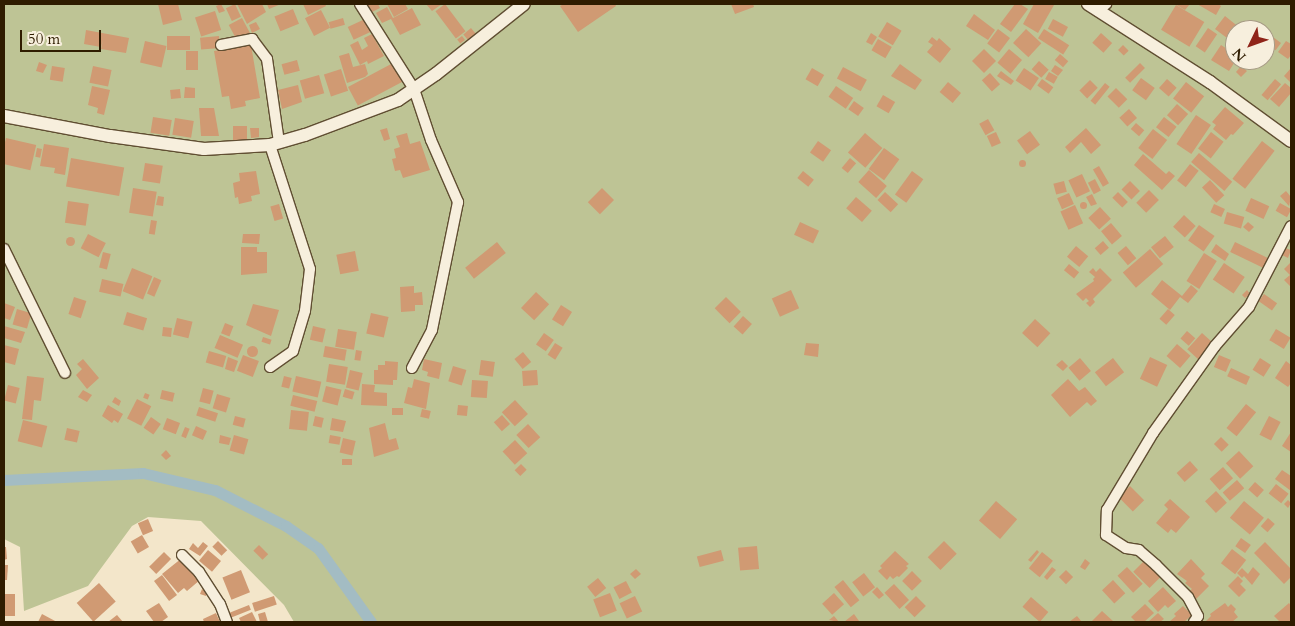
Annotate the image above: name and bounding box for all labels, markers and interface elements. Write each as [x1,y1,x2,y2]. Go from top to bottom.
scale bar [22,20,104,52]
north arrow [1225,20,1275,70]
text: 50 m [28,29,60,49]
text: N [1228,44,1250,66]

